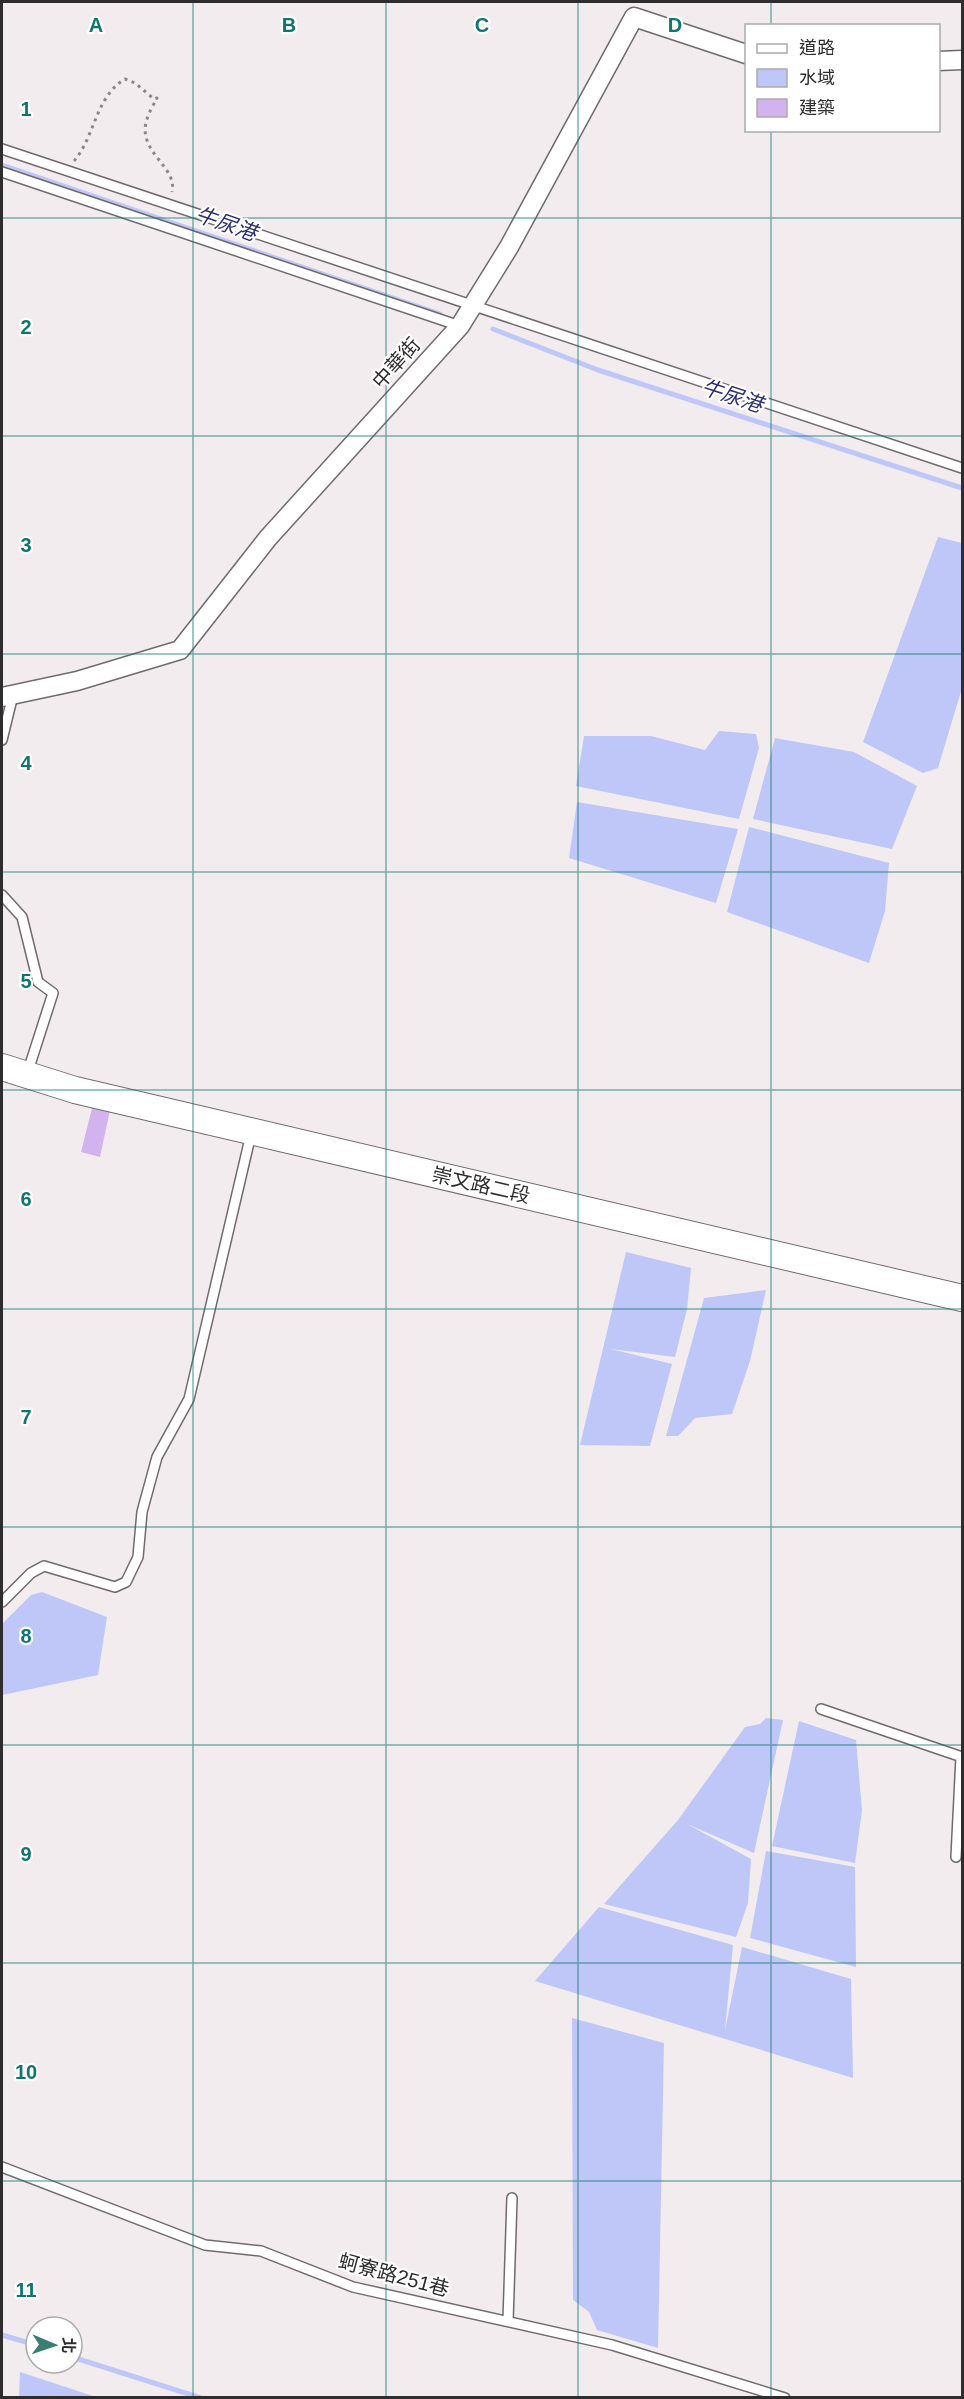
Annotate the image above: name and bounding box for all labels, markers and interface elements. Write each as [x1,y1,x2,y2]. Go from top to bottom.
text: A [89,14,103,36]
text: B [282,14,296,36]
text: C [475,14,489,36]
text: D [668,14,682,36]
legend [745,24,940,132]
text: 道路 [799,38,835,58]
text: 水域 [799,68,835,88]
text: 1 [20,98,32,120]
text: 建築 [799,98,835,118]
water label: 牛尿港 [193,202,263,246]
text: 2 [20,316,32,338]
street label: 中華街 [368,333,424,393]
water label: 牛尿港 [699,375,769,417]
text: 3 [20,534,32,556]
text: 4 [20,752,32,774]
text: 5 [20,970,32,992]
street label: 崇文路二段 [430,1163,532,1207]
text: 6 [20,1188,32,1210]
text: 7 [20,1406,32,1428]
text: 8 [20,1625,32,1647]
text: 9 [20,1843,32,1865]
text: 10 [15,2061,37,2083]
street label: 蚵寮路251巷 [336,2250,452,2300]
text: 11 [15,2279,37,2301]
north arrow [24,2315,84,2375]
text: 北 [60,2337,77,2354]

